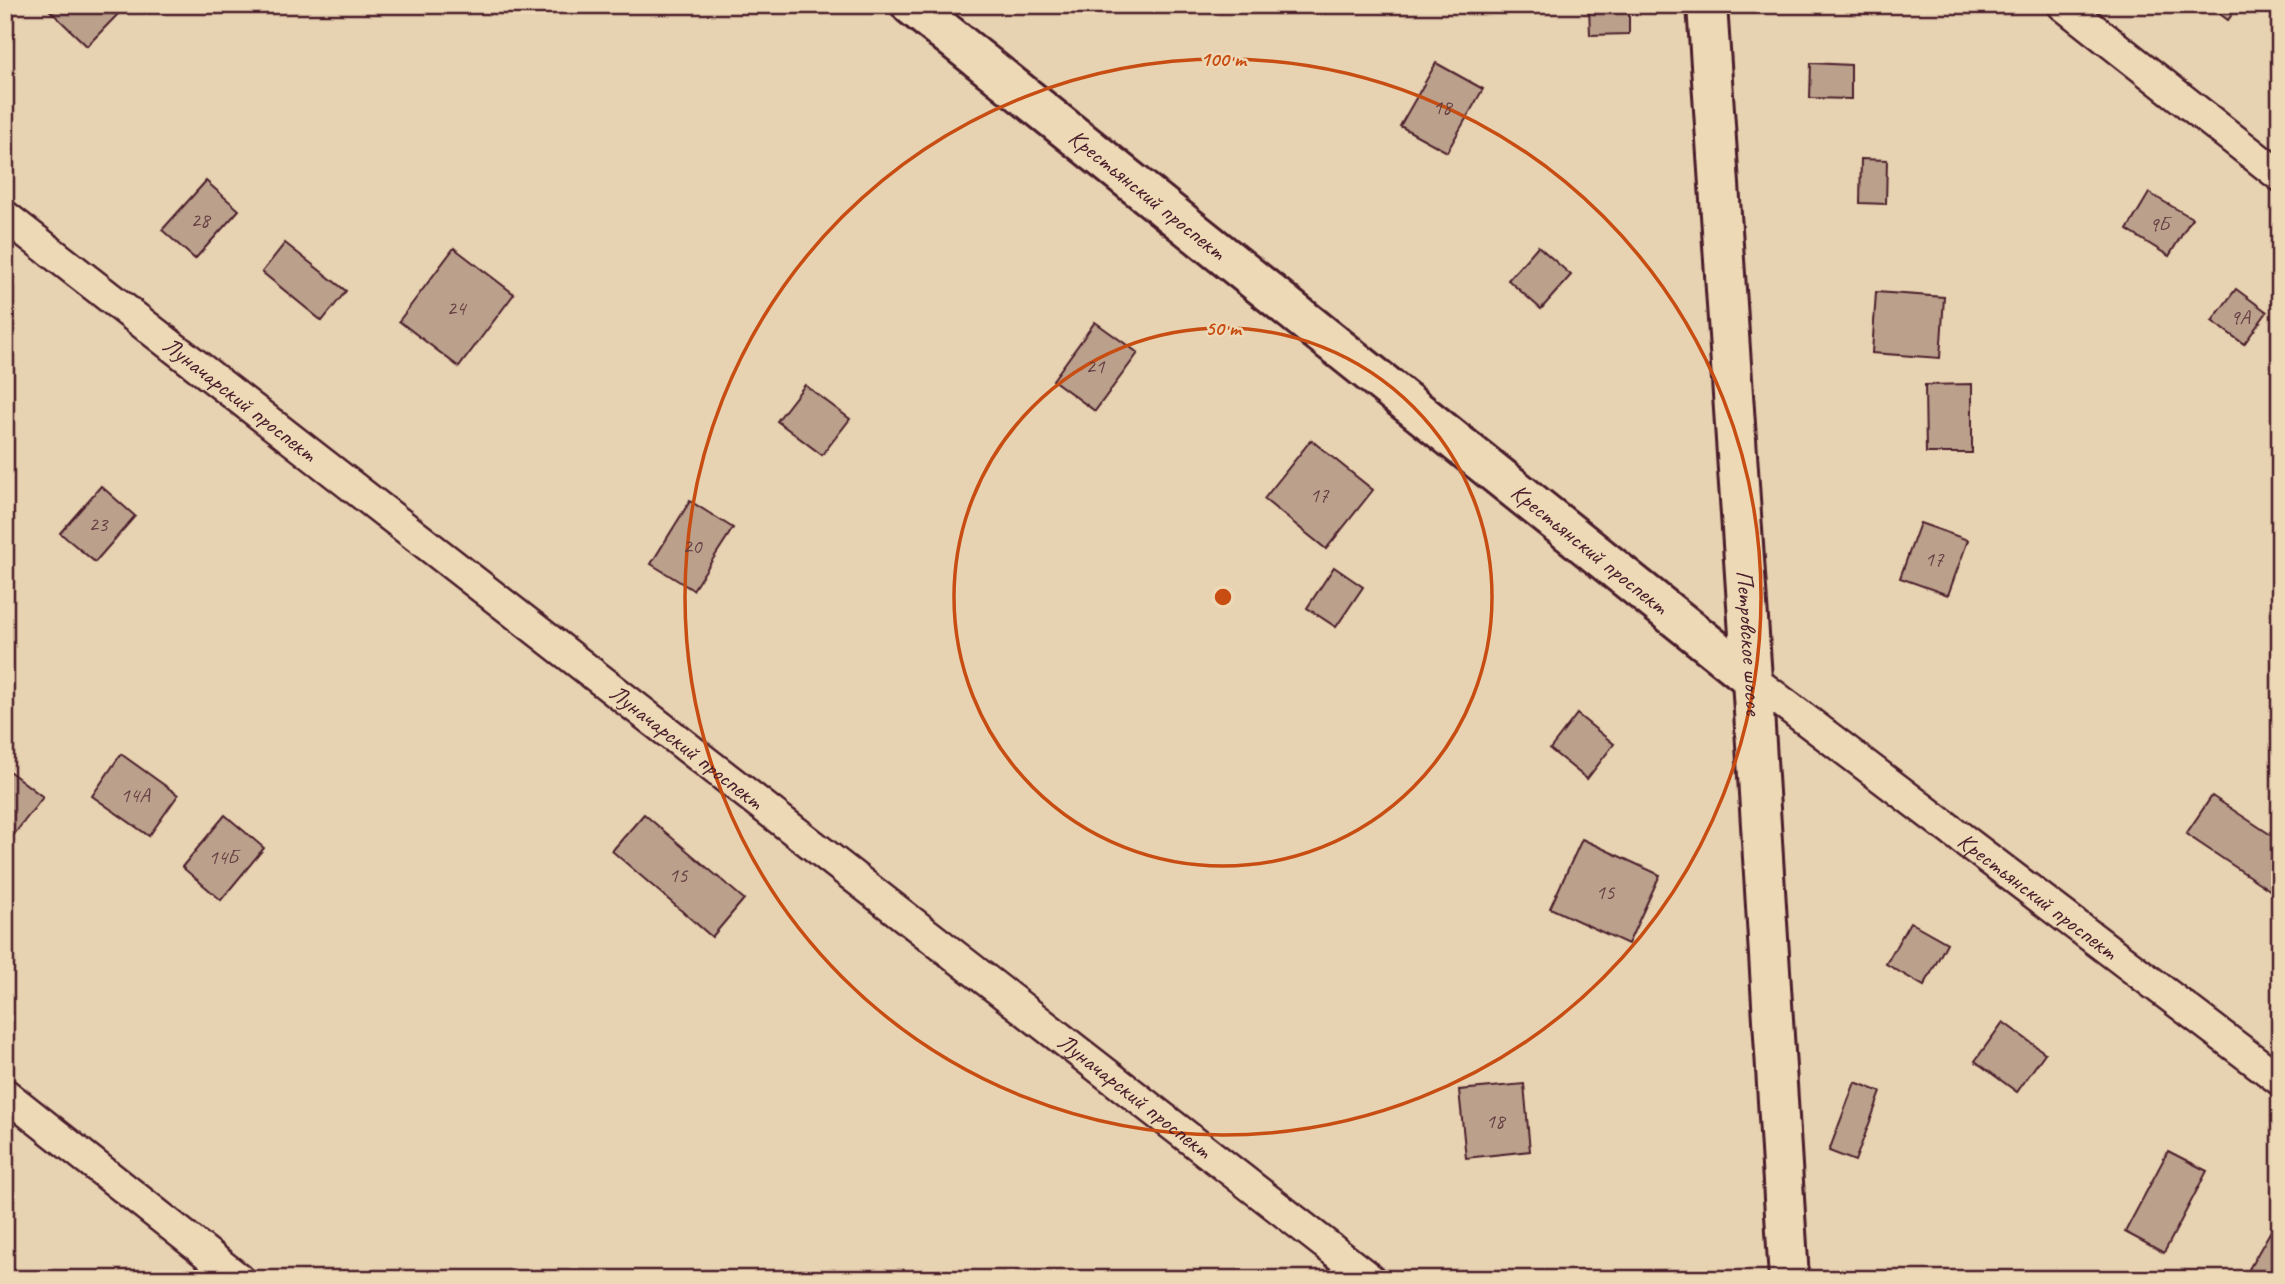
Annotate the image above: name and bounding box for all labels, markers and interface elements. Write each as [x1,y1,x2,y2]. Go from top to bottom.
text: 100 m [1200,46,1248,72]
house number: 18 [1433,94,1454,120]
street label: Крестьянский проспект [1063,122,1233,267]
house number: 28 [191,207,212,233]
house number: 9Б [2149,211,2172,237]
house number: 24 [447,295,468,321]
house number: 9А [2230,304,2251,330]
text: 50 m [1205,315,1243,341]
street label: Луначарский проспект [157,330,324,469]
house number: 21 [1086,353,1106,379]
street label: Крестьянский проспект [1505,477,1675,622]
house number: 17 [1310,482,1330,508]
house number: 23 [89,511,109,537]
house number: 20 [683,533,703,559]
house number: 17 [1925,546,1945,572]
street label: Петровское шоссе [1730,569,1769,718]
centre of rings [1211,585,1235,609]
street label: Луначарский проспект [604,677,770,817]
house number: 14А [120,782,151,808]
street label: Крестьянский проспект [1952,826,2124,967]
house number: 14Б [208,844,241,870]
house number: 15 [669,862,689,888]
house number: 15 [1596,879,1616,905]
street label: Луначарский проспект [1052,1026,1218,1166]
house number: 18 [1486,1108,1507,1134]

